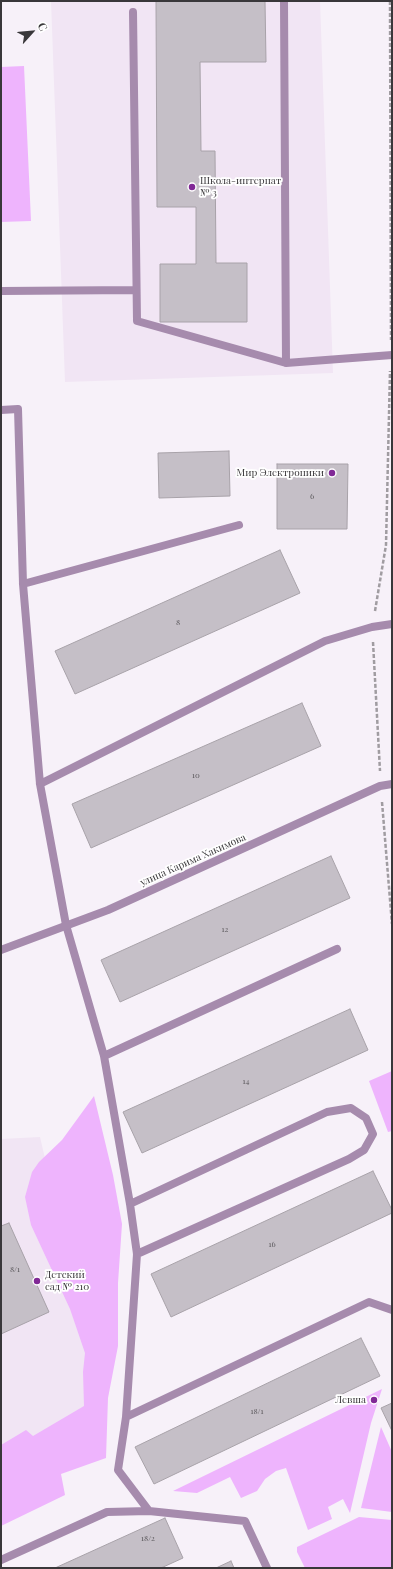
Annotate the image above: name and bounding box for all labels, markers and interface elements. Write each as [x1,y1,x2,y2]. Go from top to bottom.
north arrow [12,12,52,52]
text: С [35,19,52,33]
place label: Школа-интернат № 3 [200,175,281,198]
marker: Школа-интернат № 3 [187,182,197,192]
place label: Мир Электроники [237,467,324,479]
marker: Мир Электроники [327,468,337,478]
house number: 6 [310,491,314,501]
house number: 8 [176,617,180,627]
house number: 10 [192,770,200,780]
street label: улица Карима Хакимова [138,831,248,889]
house number: 12 [222,924,228,934]
house number: 14 [243,1076,249,1086]
house number: 16 [268,1239,276,1249]
house number: 8/1 [10,1264,20,1274]
place label: Детский сад № 210 [45,1269,89,1292]
marker: Детский сад № 210 [32,1276,42,1286]
place label: Левша [335,1394,366,1406]
marker: Левша [369,1395,379,1405]
house number: 18/1 [250,1406,264,1416]
house number: 18/2 [141,1533,155,1543]

